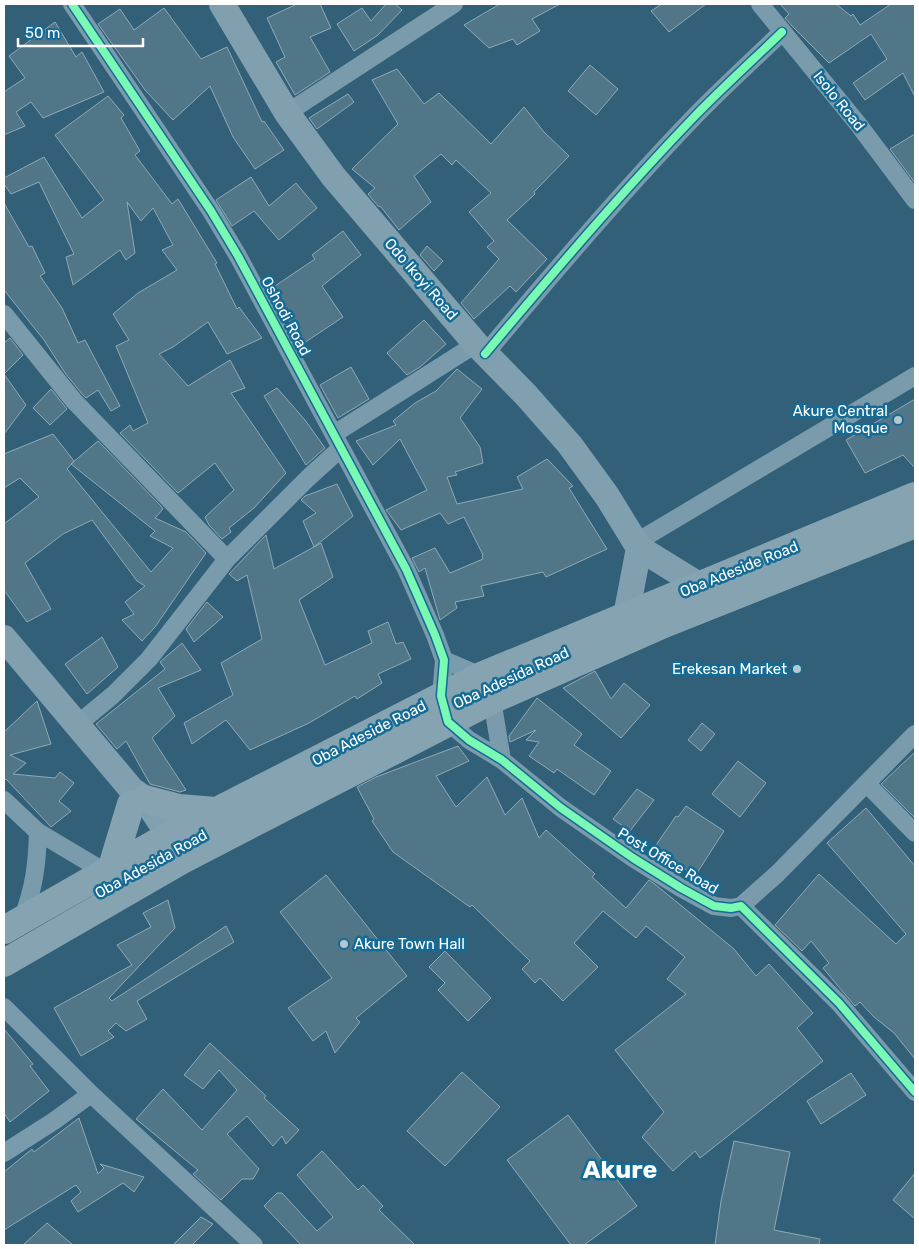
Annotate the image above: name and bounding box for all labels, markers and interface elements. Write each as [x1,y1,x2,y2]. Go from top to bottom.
scale bar [18,15,142,47]
text: 50 m [25,24,60,42]
street label: Isolo Road [809,67,869,135]
street label: Odo Ikoyi Road [381,234,461,324]
street label: Oshodi Road [258,273,314,359]
place label: Akure Central Mosque [793,402,888,437]
marker: Akure Central Mosque [892,414,904,426]
street label: Oba Adeside Road [677,537,801,601]
street label: Oba Adesida Road [450,643,572,713]
place label: Erekesan Market [672,660,787,678]
marker: Erekesan Market [791,663,803,675]
street label: Oba Adeside Road [309,696,429,770]
street label: Post Office Road [614,824,722,898]
street label: Oba Adesida Road [92,826,210,902]
place label: Akure Town Hall [354,935,465,953]
marker: Akure Town Hall [338,938,350,950]
district label: Akure [583,1155,657,1184]

